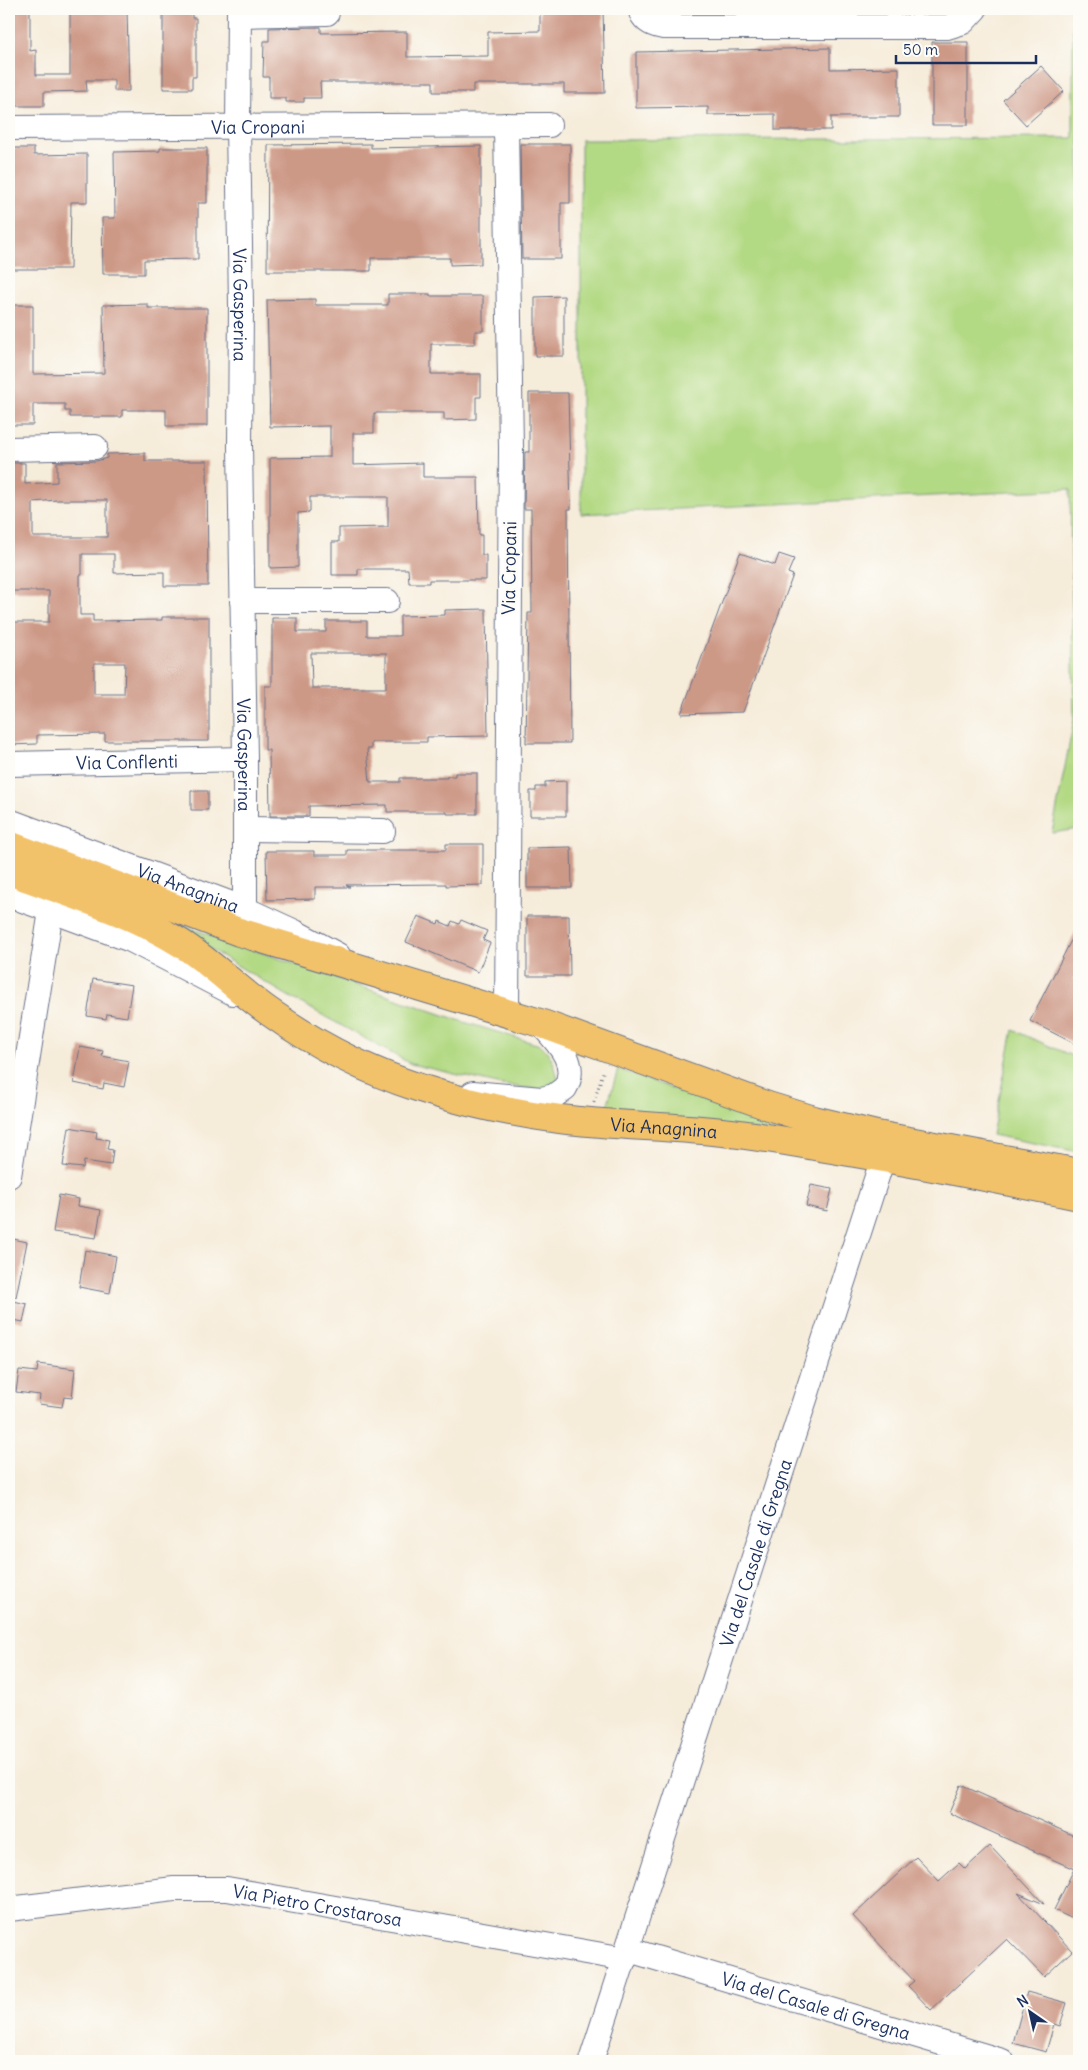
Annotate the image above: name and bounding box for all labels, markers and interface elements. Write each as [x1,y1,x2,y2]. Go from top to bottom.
scale bar [896,32,1036,64]
text: 50 m [903,40,938,59]
street label: Via Cropani [211,115,305,138]
street label: Via Gasperina [229,248,253,362]
street label: Via Cropani [497,521,521,615]
street label: Via Gasperina [233,698,257,812]
street label: Via Conflenti [76,749,178,774]
street label: Via Anagnina [134,858,242,917]
street label: Via Anagnina [609,1112,718,1143]
street label: Via del Casale di Gregna [714,1456,796,1650]
street label: Via Pietro Crostarosa [231,1879,404,1931]
street label: Via del Casale di Gregna [719,1967,913,2045]
north arrow [1006,1988,1056,2038]
text: N [1014,1991,1032,2011]

